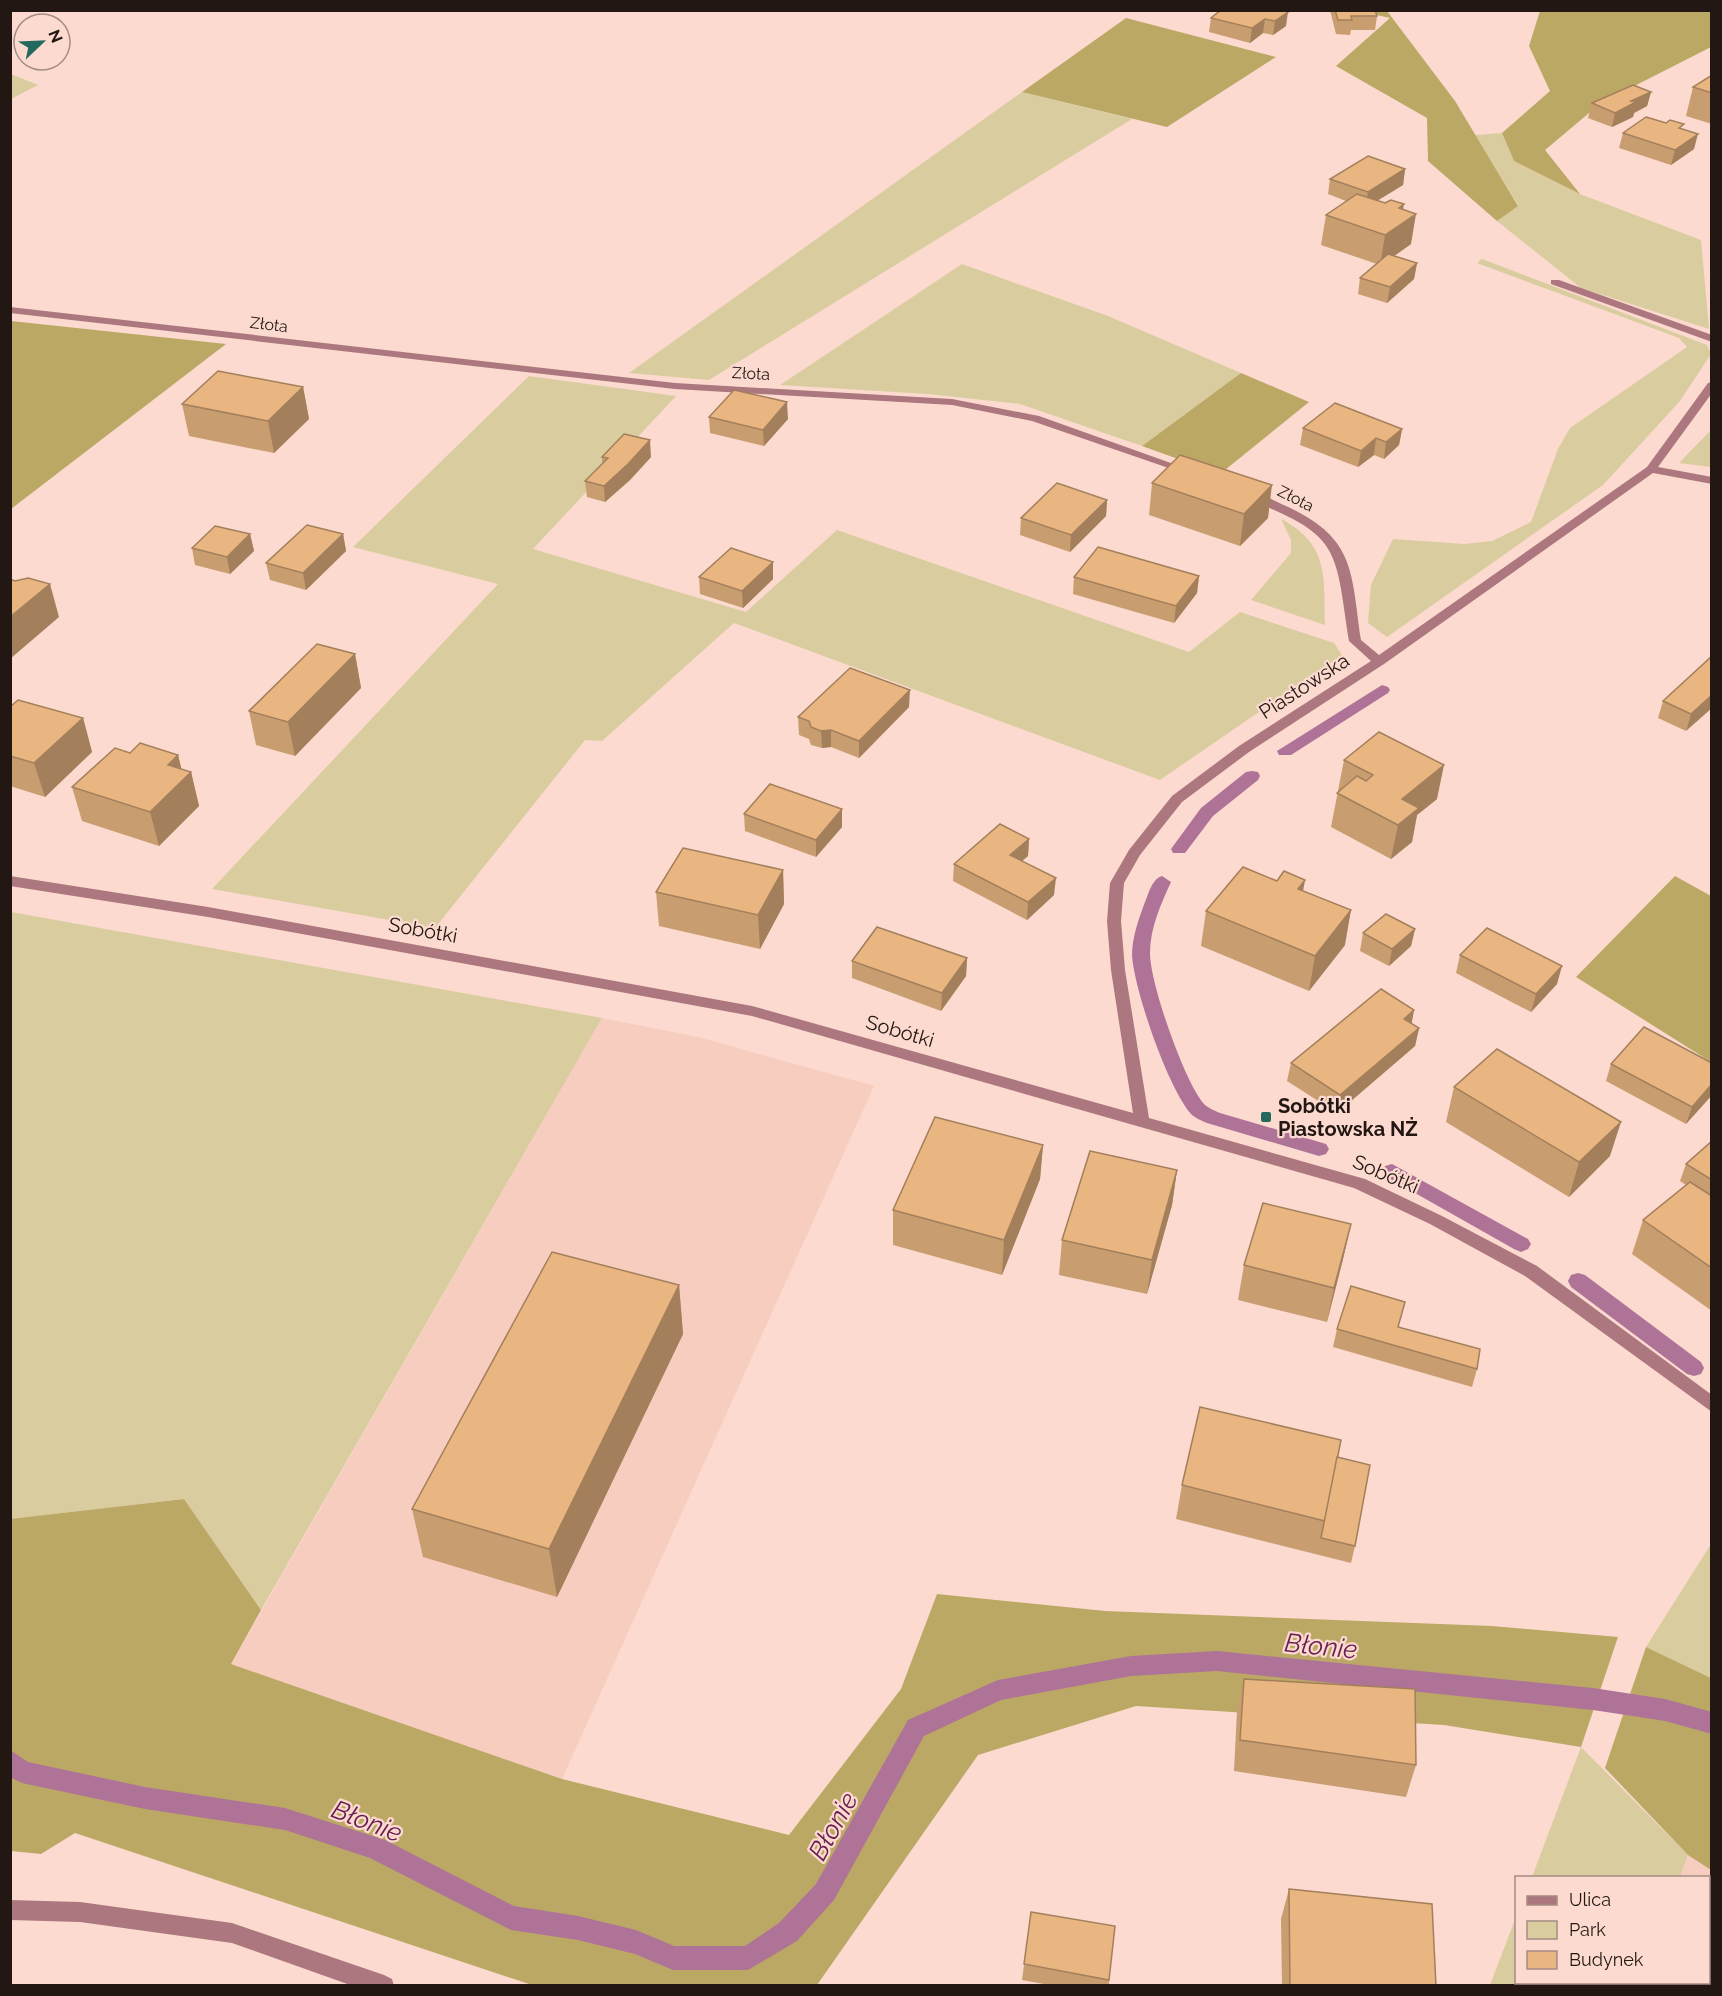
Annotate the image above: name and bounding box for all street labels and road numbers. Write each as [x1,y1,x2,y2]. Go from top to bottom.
street label: Złota [249,313,289,336]
street label: Złota [731,363,771,384]
street label: Złota [1274,481,1317,516]
street label: Piastowska [1254,648,1354,724]
street label: Sobótki [387,912,459,948]
street label: Sobótki [863,1010,937,1052]
street label: Sobótki [1349,1149,1423,1199]

